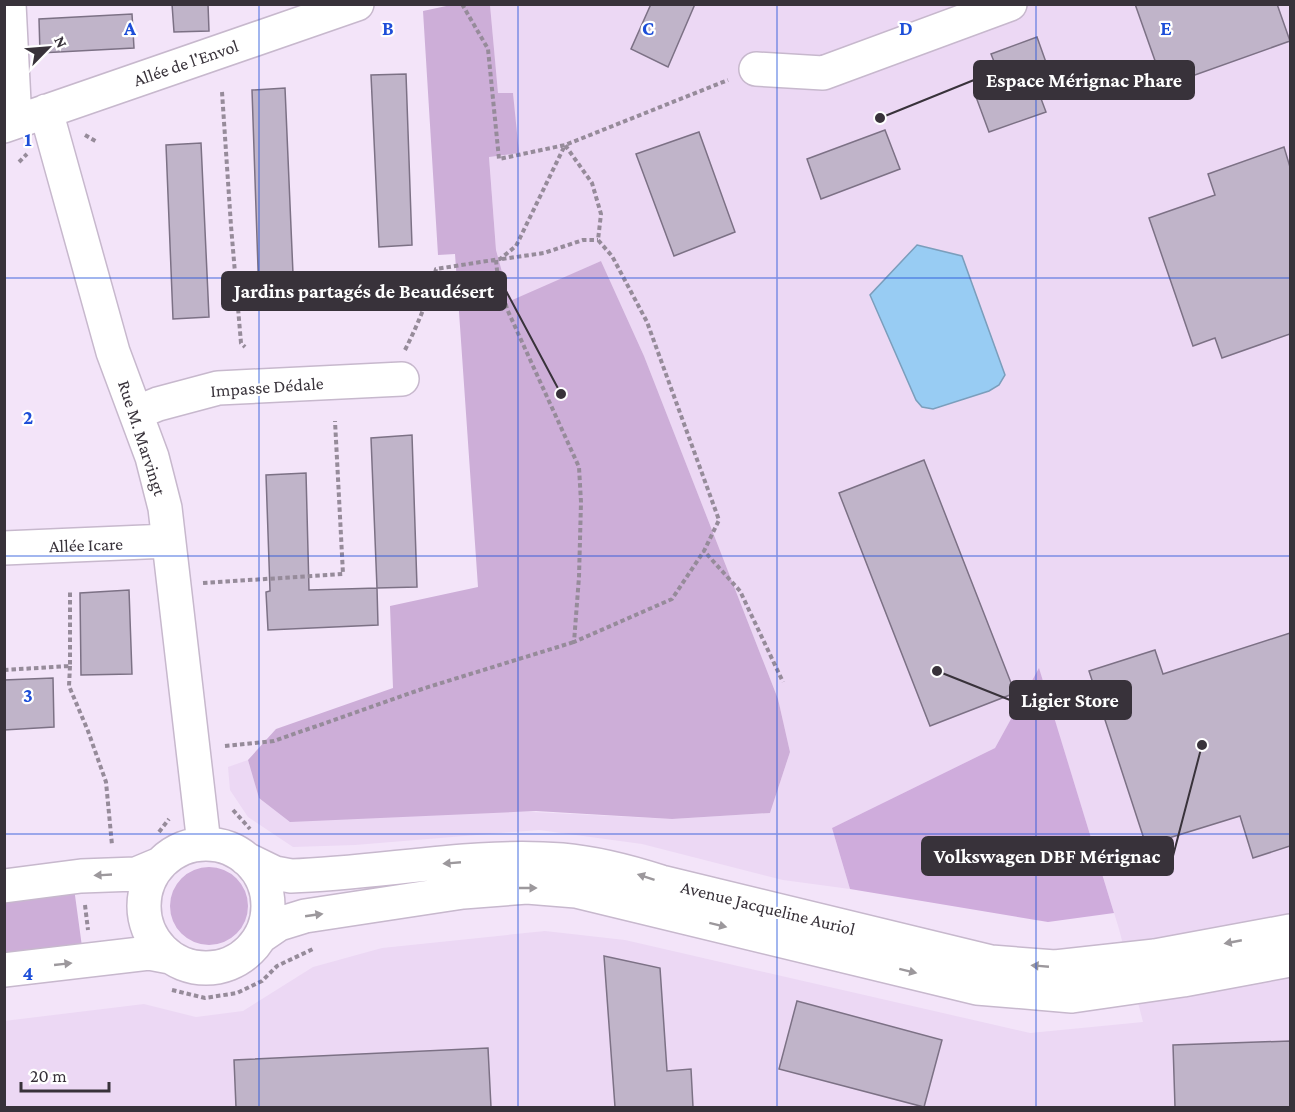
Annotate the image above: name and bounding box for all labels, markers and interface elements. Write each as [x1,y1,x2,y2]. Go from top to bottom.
text: A [123,17,137,39]
text: B [382,17,394,39]
text: C [642,17,654,39]
text: D [899,17,913,39]
text: E [1160,17,1172,39]
north arrow [18,18,78,78]
text: N [51,33,71,50]
street label: Allée de l'Envol [131,36,241,90]
callout: Espace Mérignac Phare [974,61,1194,99]
text: Espace Mérignac Phare [986,69,1182,91]
text: 1 [24,128,32,150]
callout: Jardins partagés de Beaudésert [222,272,506,310]
text: Jardins partagés de Beaudésert [232,280,495,302]
street label: Impasse Dédale [210,373,324,401]
street label: Rue M. Marvingt [114,378,170,499]
text: 2 [23,406,33,428]
street label: Allée Icare [49,534,123,556]
callout: Ligier Store [1010,681,1131,719]
text: 3 [23,684,33,706]
text: Ligier Store [1021,689,1119,711]
callout: Volkswagen DBF Mérignac [922,837,1173,875]
text: Volkswagen DBF Mérignac [933,845,1160,867]
one-way arrow [443,858,462,868]
one-way arrow [94,871,113,880]
one-way arrow [637,872,655,881]
street label: Avenue Jacqueline Auriol [679,877,857,939]
one-way arrow [518,883,537,892]
one-way arrow [304,910,323,920]
one-way arrow [709,920,728,930]
one-way arrow [1223,938,1242,947]
one-way arrow [53,959,72,969]
one-way arrow [1030,961,1049,971]
text: 4 [23,962,34,984]
one-way arrow [899,967,917,977]
scale bar [21,1055,110,1093]
text: 20 m [30,1066,67,1086]

